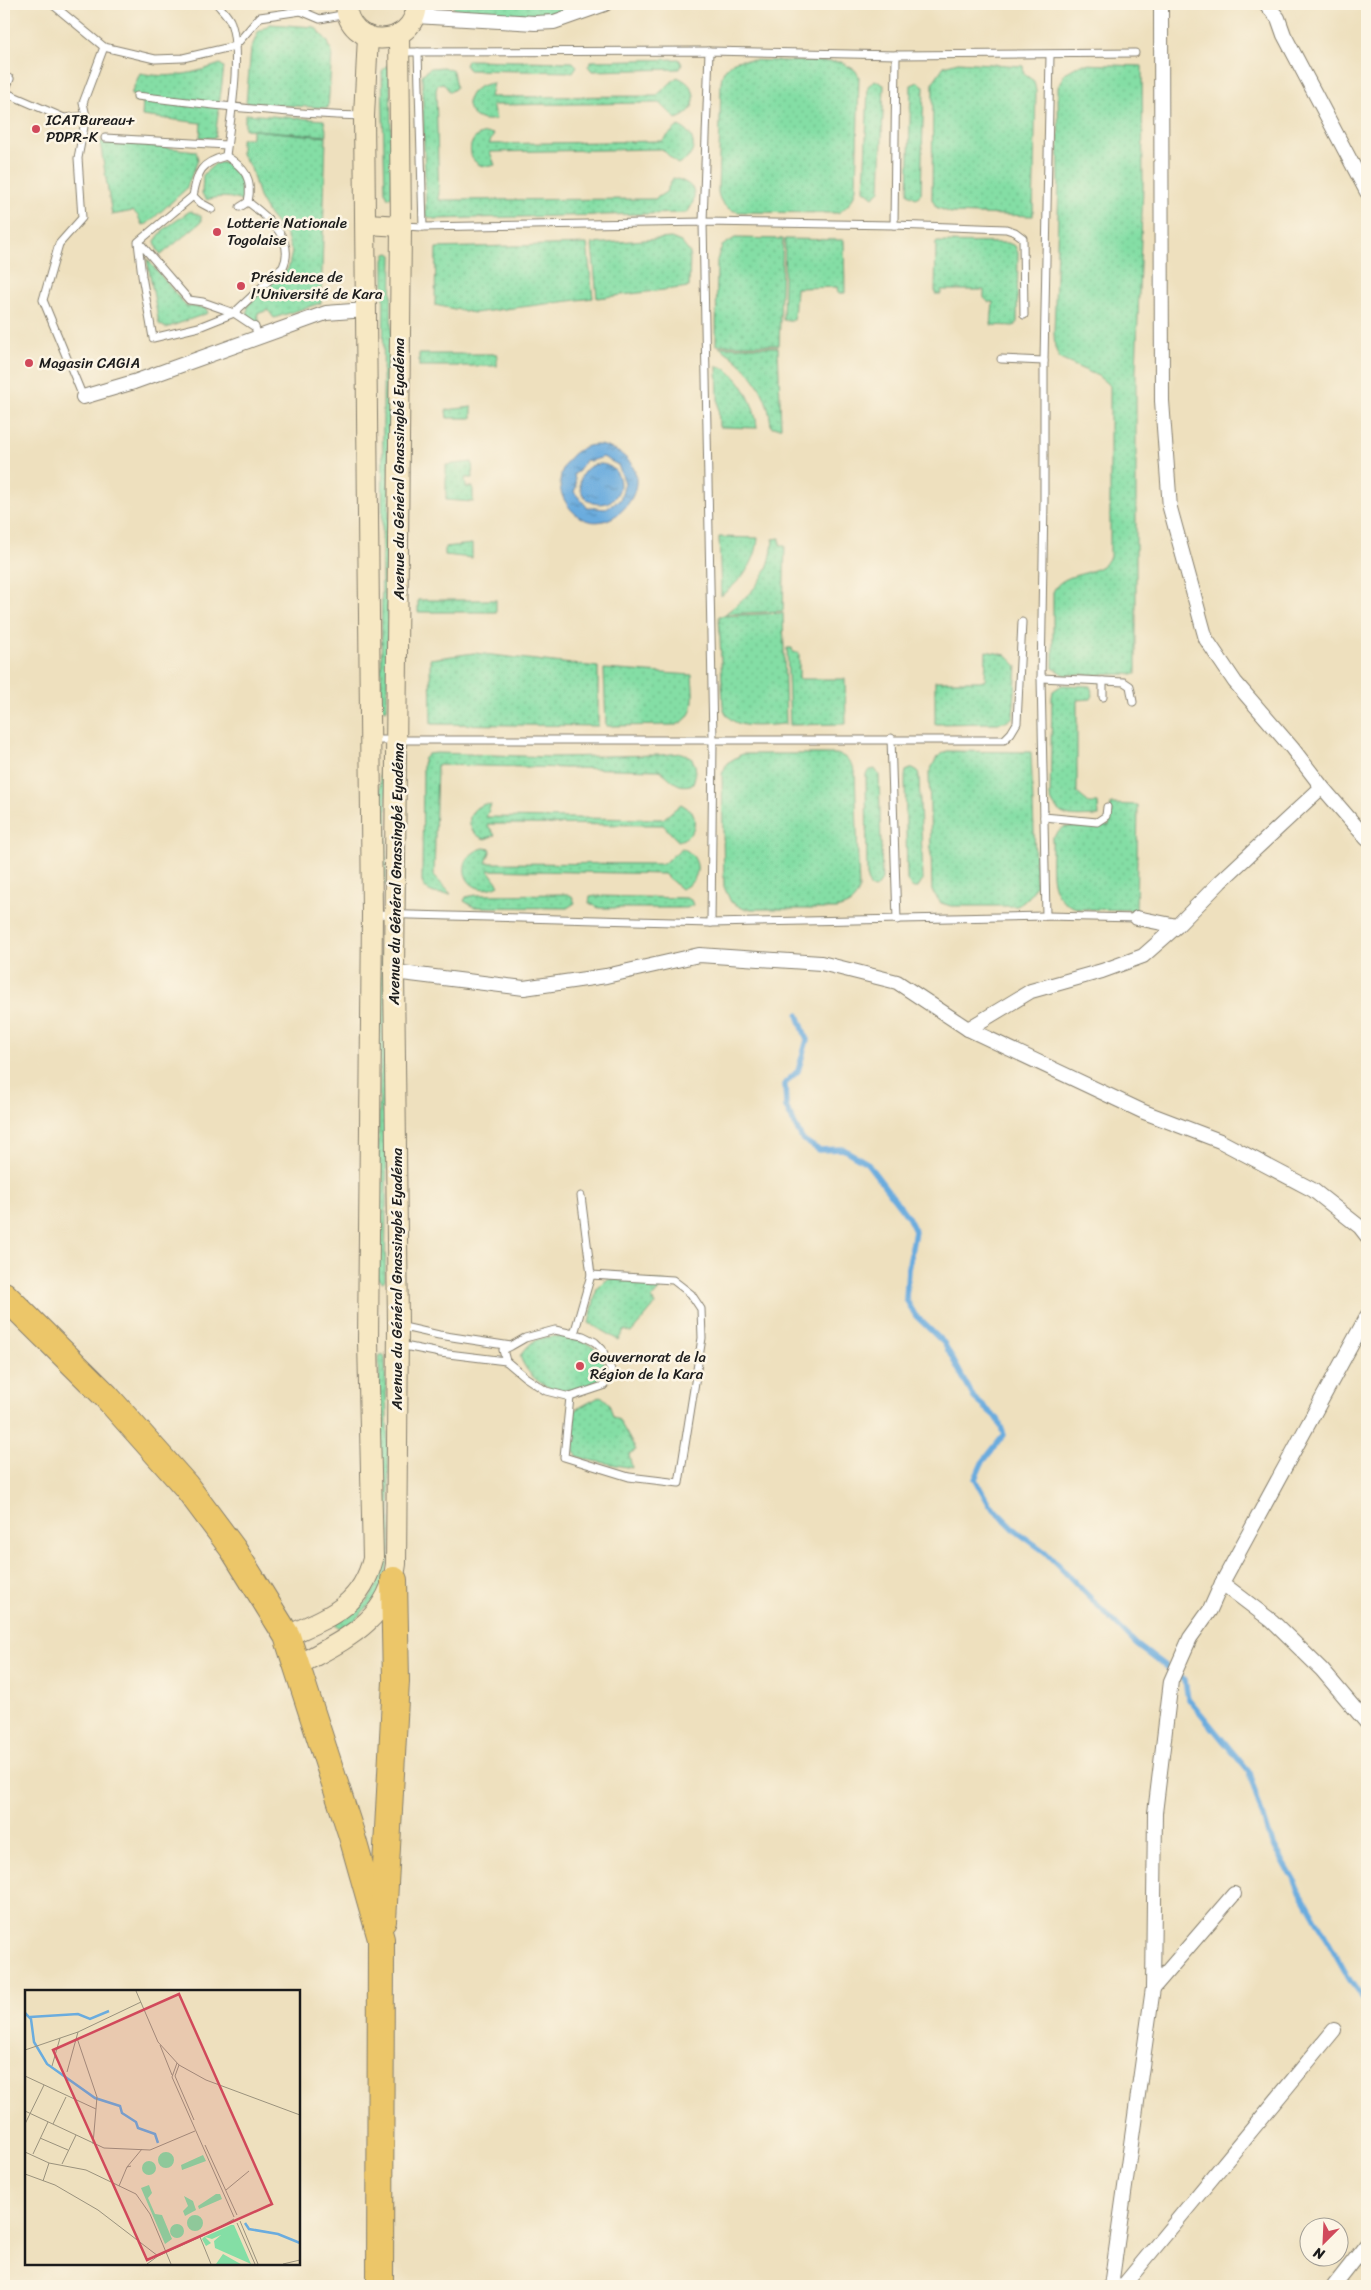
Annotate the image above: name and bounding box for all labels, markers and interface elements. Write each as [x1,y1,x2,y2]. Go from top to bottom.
place label: ICATBureau+ PDPR-K [45,107,135,150]
marker: ICATBureau+ PDPR-K [30,123,42,135]
place label: Lotterie Nationale Togolaise [227,210,347,253]
marker: Lotterie Nationale Togolaise [211,226,223,238]
place label: Présidence de l'Université de Kara [251,264,383,307]
marker: Présidence de l'Université de Kara [235,280,247,292]
street label: Avenue du Général Gnassingbé Eyadéma [386,338,412,601]
place label: Magasin CAGIA [39,350,140,376]
marker: Magasin CAGIA [23,357,35,369]
street label: Avenue du Général Gnassingbé Eyadéma [381,742,411,1006]
street label: Avenue du Général Gnassingbé Eyadéma [384,1148,410,1411]
place label: Gouvernorat de la Région de la Kara [590,1344,707,1387]
marker: Gouvernorat de la Région de la Kara [574,1360,586,1372]
inset map [25,1990,300,2265]
north arrow [1298,2218,1348,2268]
text: N [1309,2240,1329,2267]

